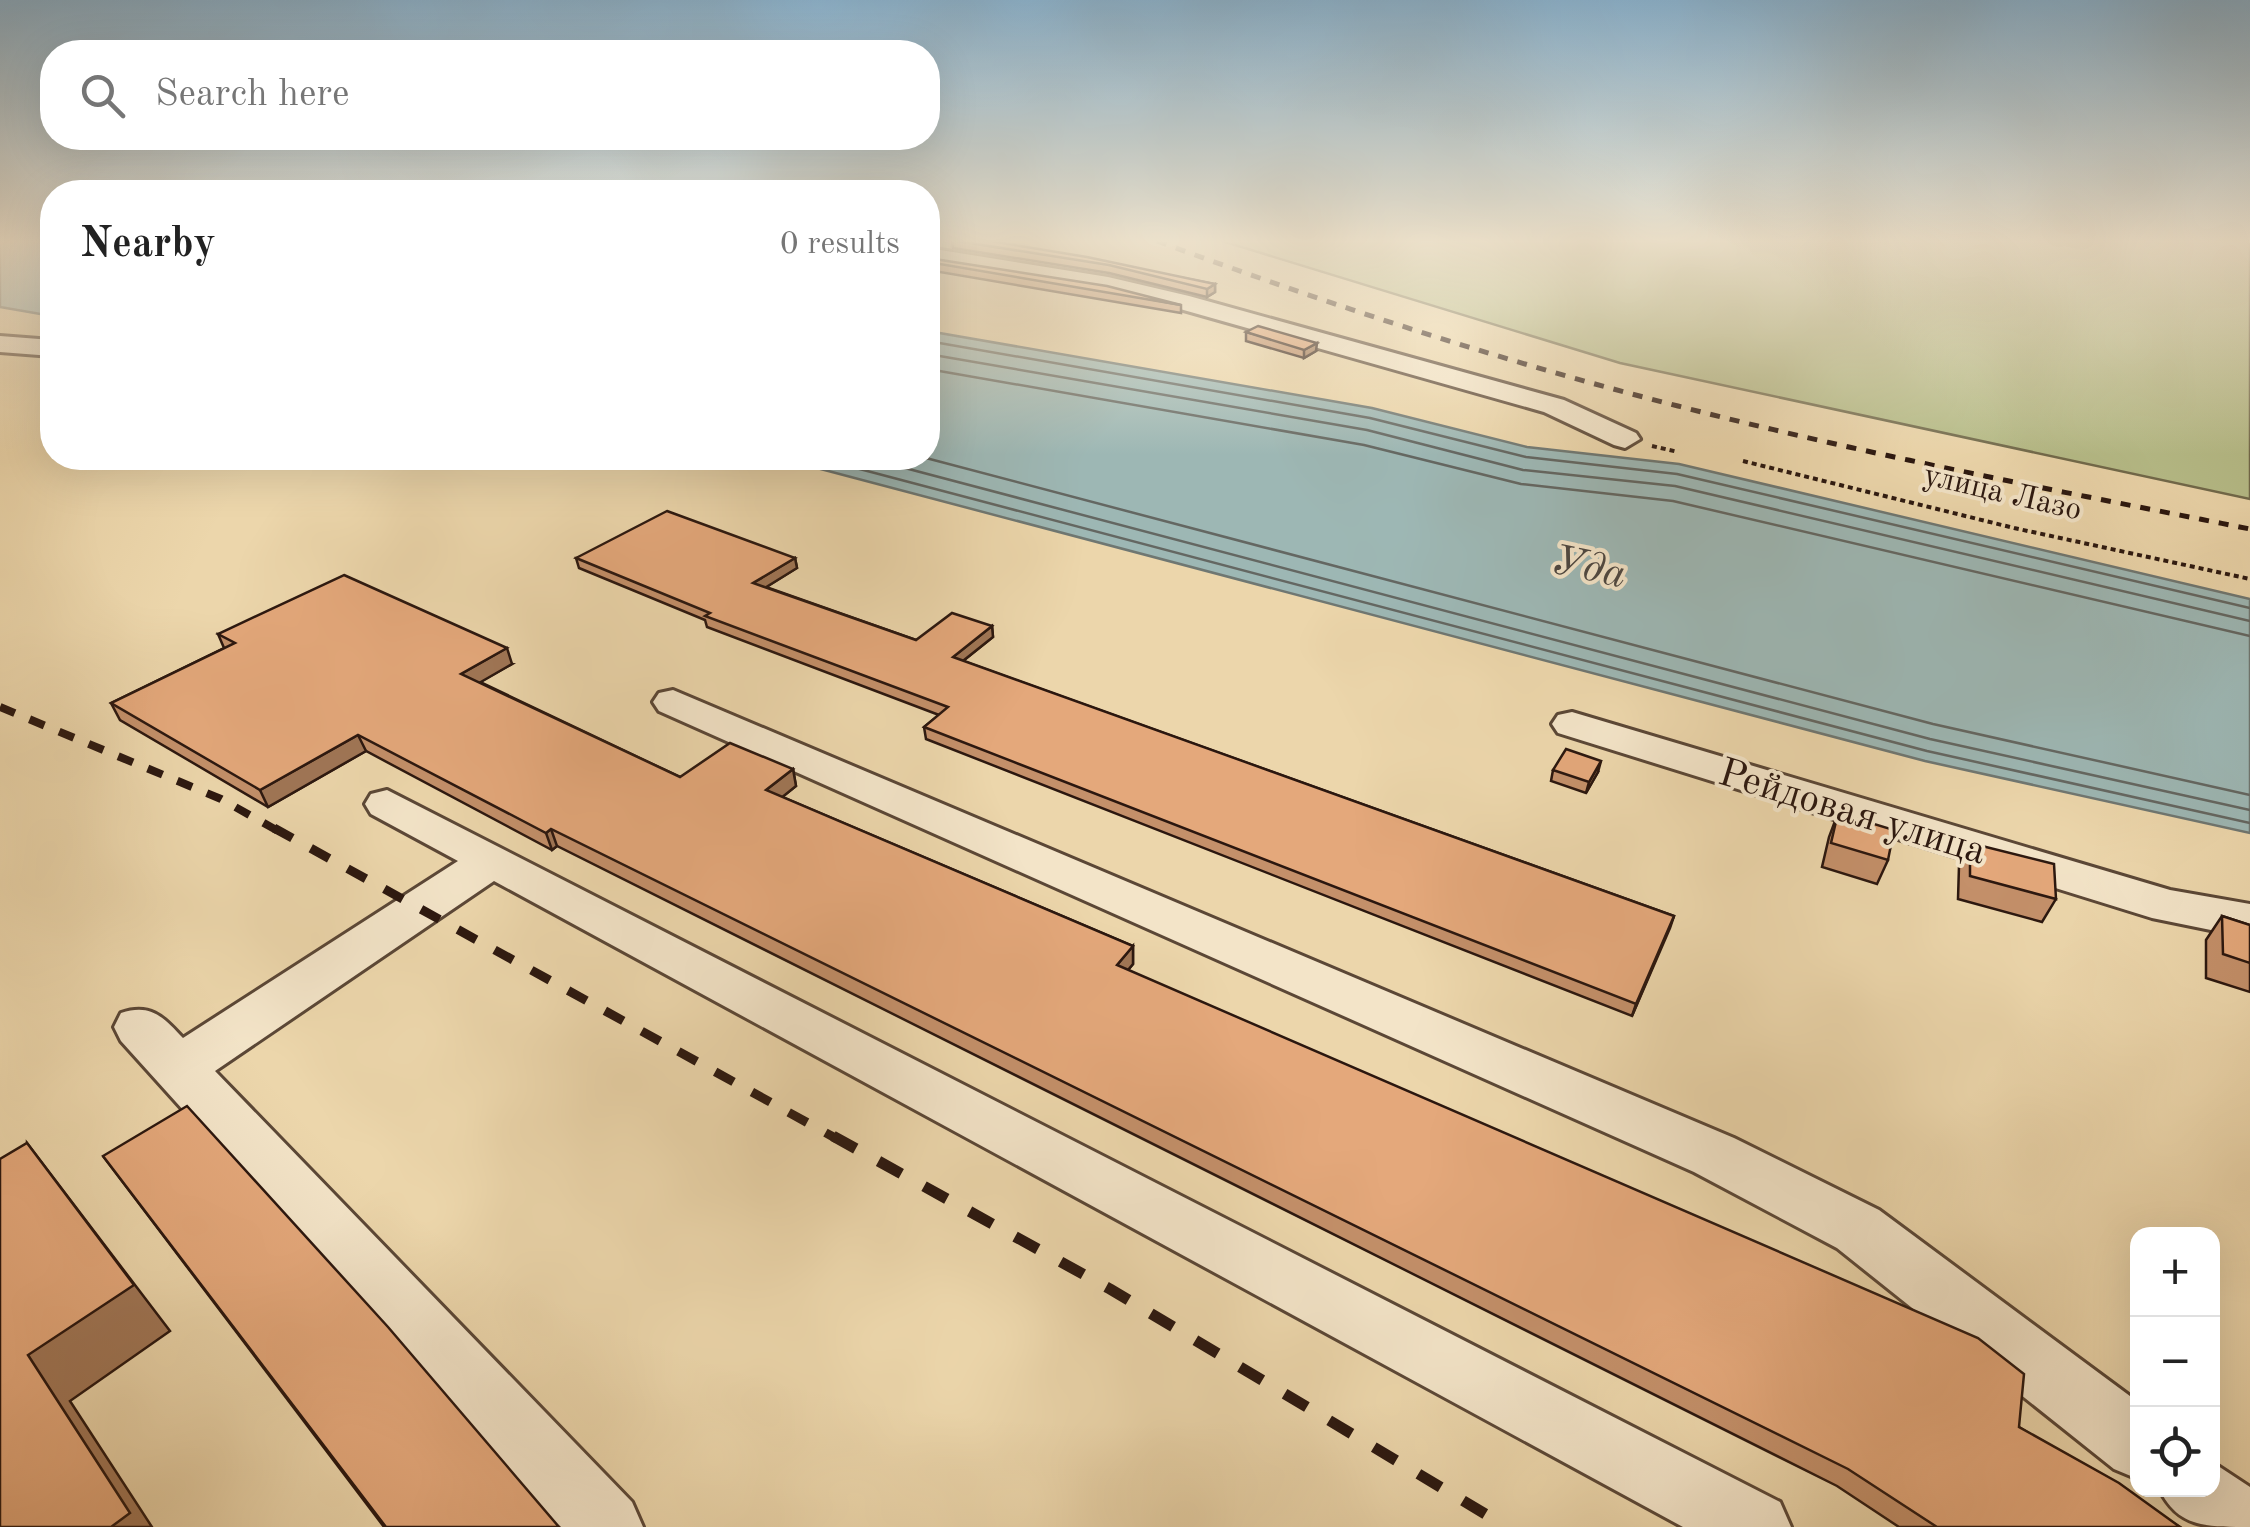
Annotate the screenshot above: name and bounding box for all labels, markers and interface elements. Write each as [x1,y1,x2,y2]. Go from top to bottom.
search box [40,40,940,150]
icon: search [75,68,130,123]
text: Search here [155,76,350,114]
text: Nearby [80,224,216,266]
text: 0 results [780,229,900,261]
street label: улица Лазо [1920,460,2084,528]
water label: Уда [1547,540,1630,597]
street label: Рейдовая улица [1713,754,1991,874]
map controls [2130,1227,2220,1497]
button: + [2130,1227,2220,1317]
button: − [2130,1317,2220,1407]
button: locate [2130,1407,2220,1497]

